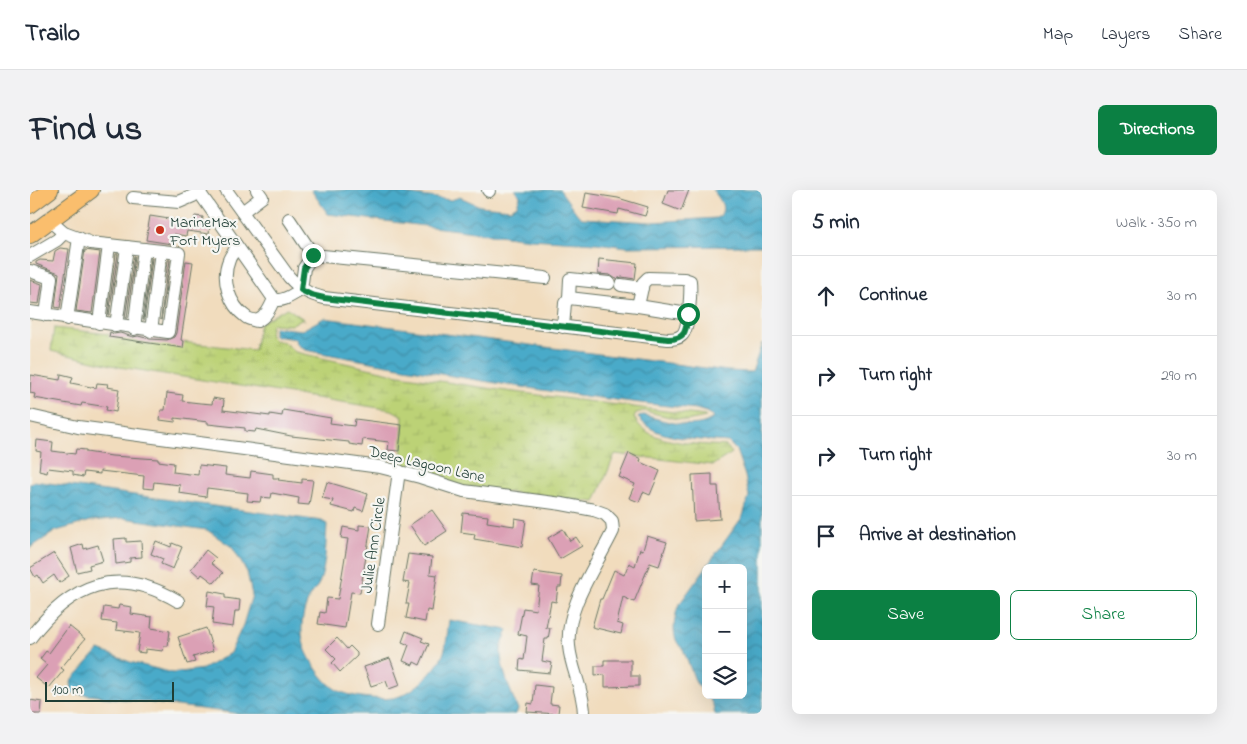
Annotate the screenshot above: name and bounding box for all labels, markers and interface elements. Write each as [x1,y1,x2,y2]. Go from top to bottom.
text: Trailo [25,17,80,52]
text: Map [1043,22,1073,48]
text: Layers [1101,22,1151,48]
text: Share [1179,22,1222,48]
text: Find us [30,105,142,156]
button: Directions [1098,105,1217,155]
text: 5 min [812,208,860,238]
place label: MarineMax Fort Myers [169,211,240,253]
text: Walk · 350 m [1116,211,1197,235]
marker: MarineMax Fort Myers [154,224,166,236]
route end [302,244,325,267]
icon: ahead [812,282,840,310]
text: Continue [859,282,927,309]
text: 30 m [1167,284,1197,308]
route start [677,303,700,326]
icon: right [812,362,840,390]
text: Turn right [859,362,932,389]
text: 290 m [1161,364,1197,388]
street label: Deep Lagoon Lane [365,440,488,490]
icon: right [812,442,840,470]
text: Turn right [859,442,932,469]
text: 30 m [1167,444,1197,468]
street label: Julie Ann Circle [355,495,393,595]
icon: arrive [812,522,840,550]
text: Arrive at destination [859,522,1016,549]
map controls [702,564,747,699]
button: + [702,564,747,609]
button: Save [812,590,1000,640]
button: Share [1010,590,1197,640]
button: − [702,609,747,654]
button: layers [702,654,747,699]
scale bar [45,679,174,702]
text: 100 m [52,680,83,701]

